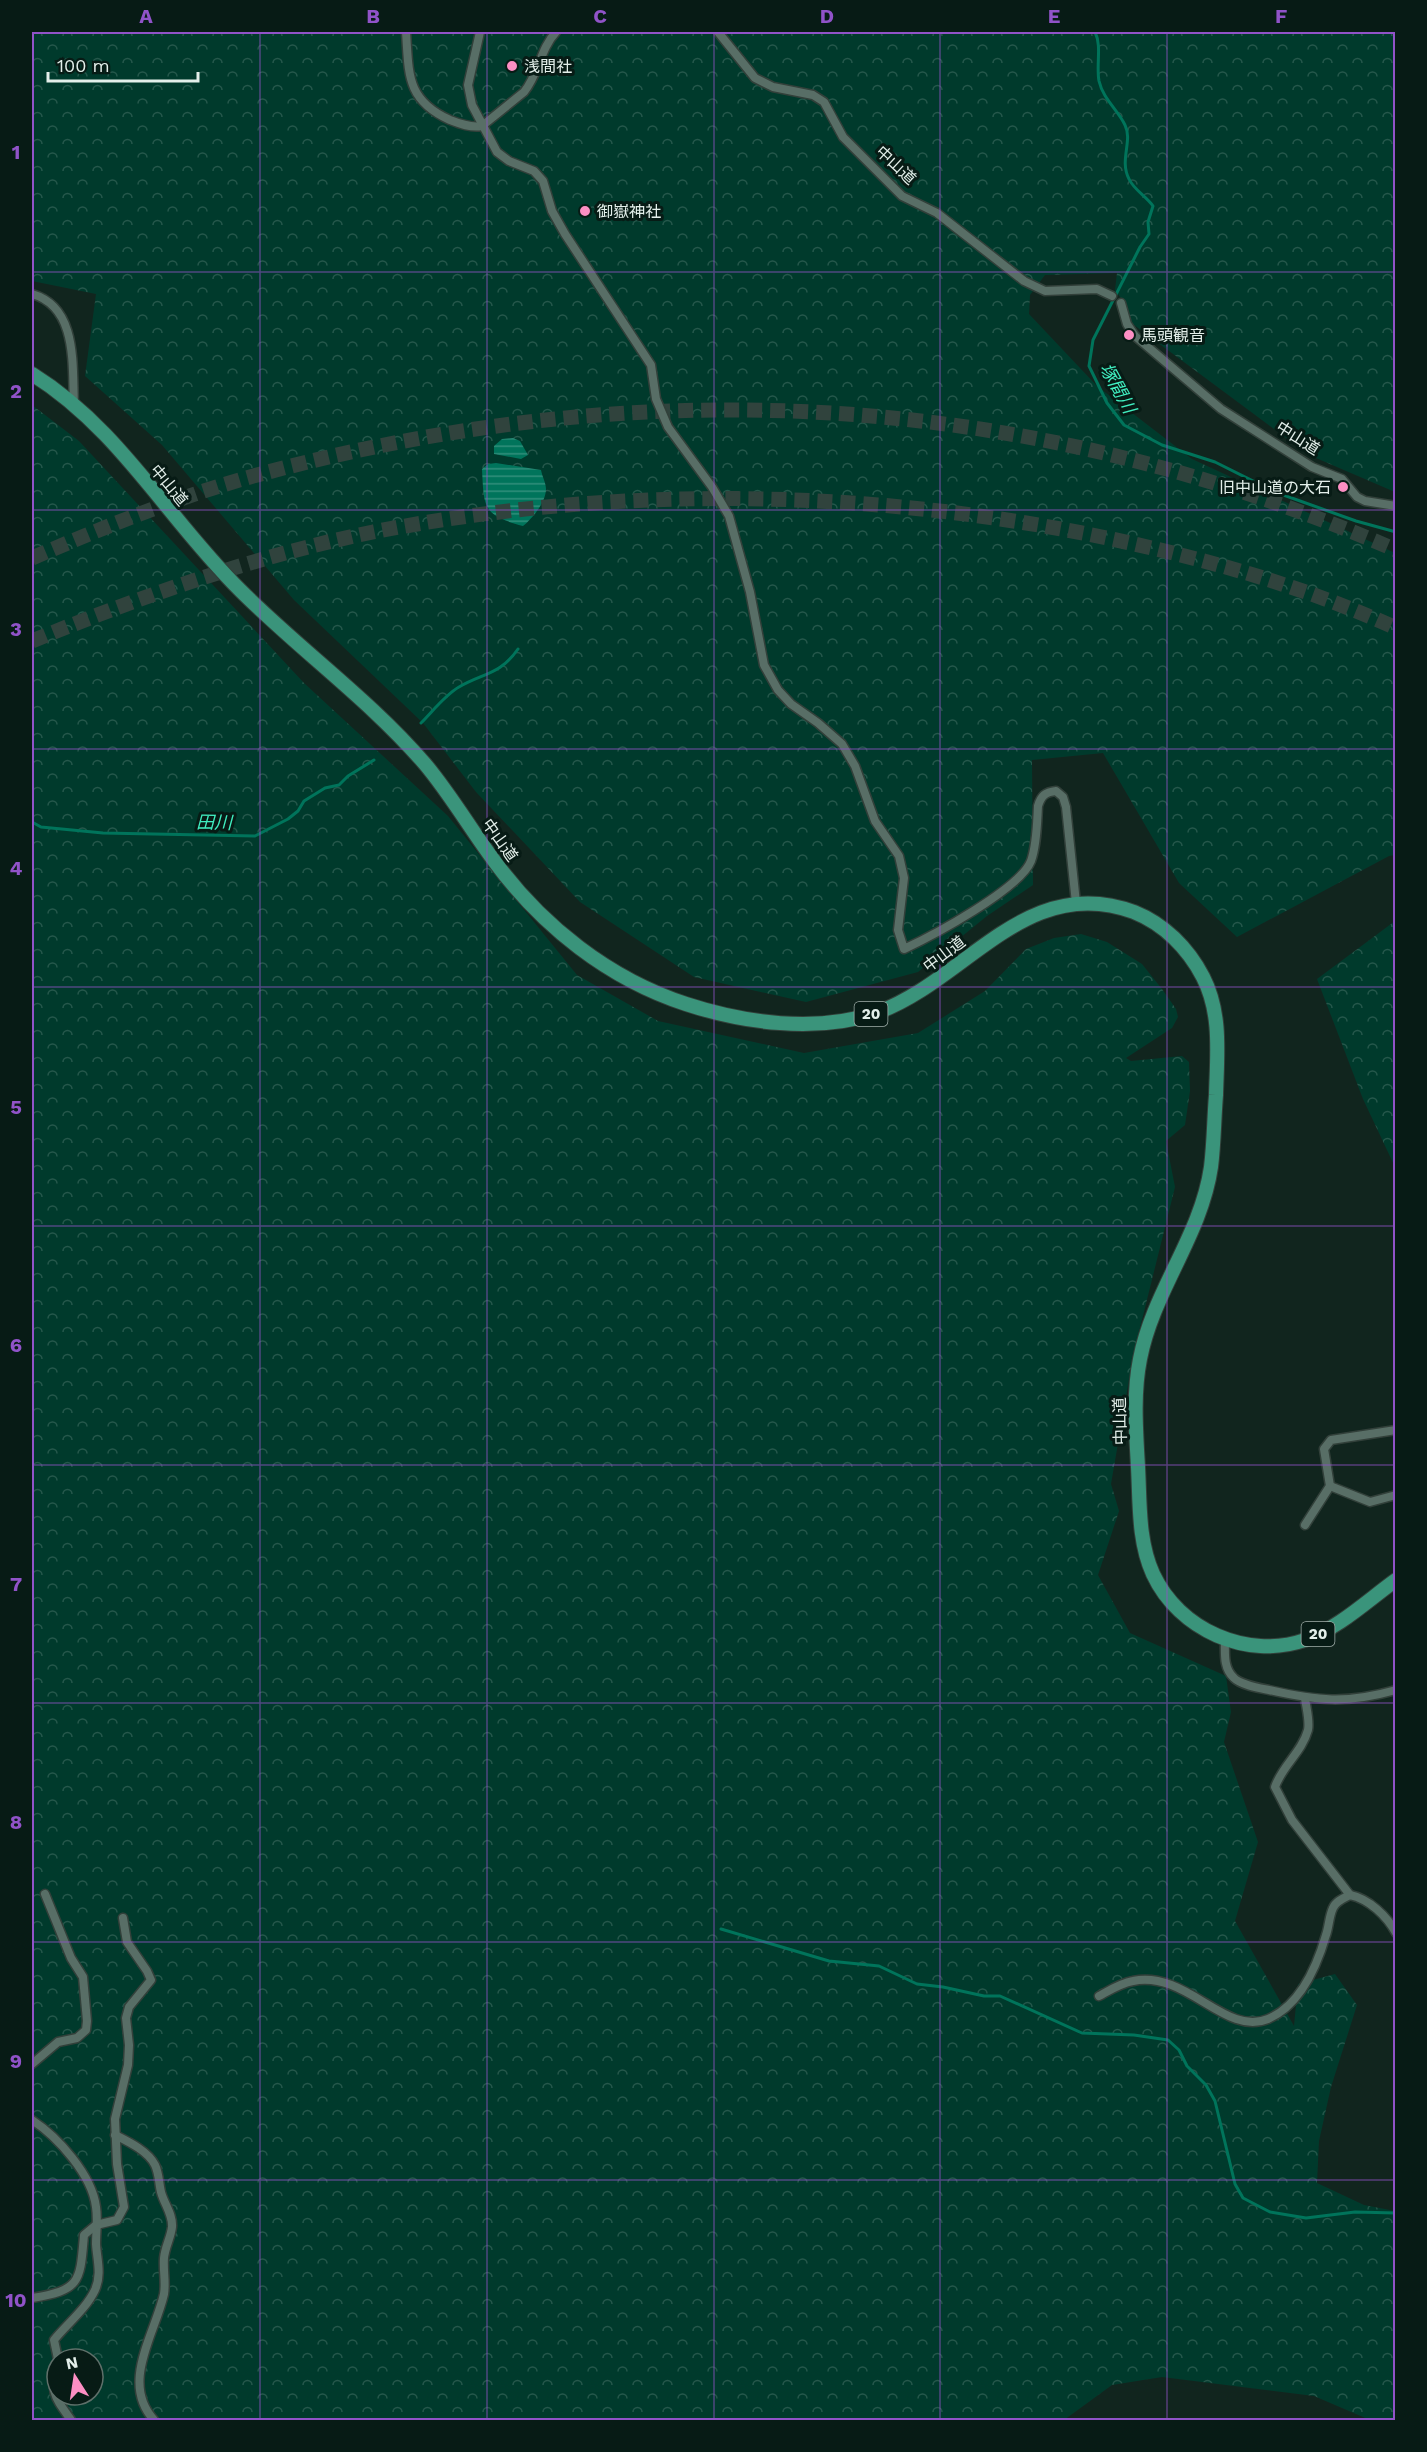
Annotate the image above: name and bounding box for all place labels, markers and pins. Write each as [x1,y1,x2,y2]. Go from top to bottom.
place label: 浅間社 [524,57,572,76]
marker: 浅間社 [505,59,519,73]
place label: 御嶽神社 [597,202,661,221]
marker: 御嶽神社 [578,204,592,218]
place label: 馬頭観音 [1141,326,1205,345]
marker: 馬頭観音 [1122,328,1136,342]
place label: 旧中山道の大石 [1219,478,1331,497]
marker: 旧中山道の大石 [1336,480,1350,494]

